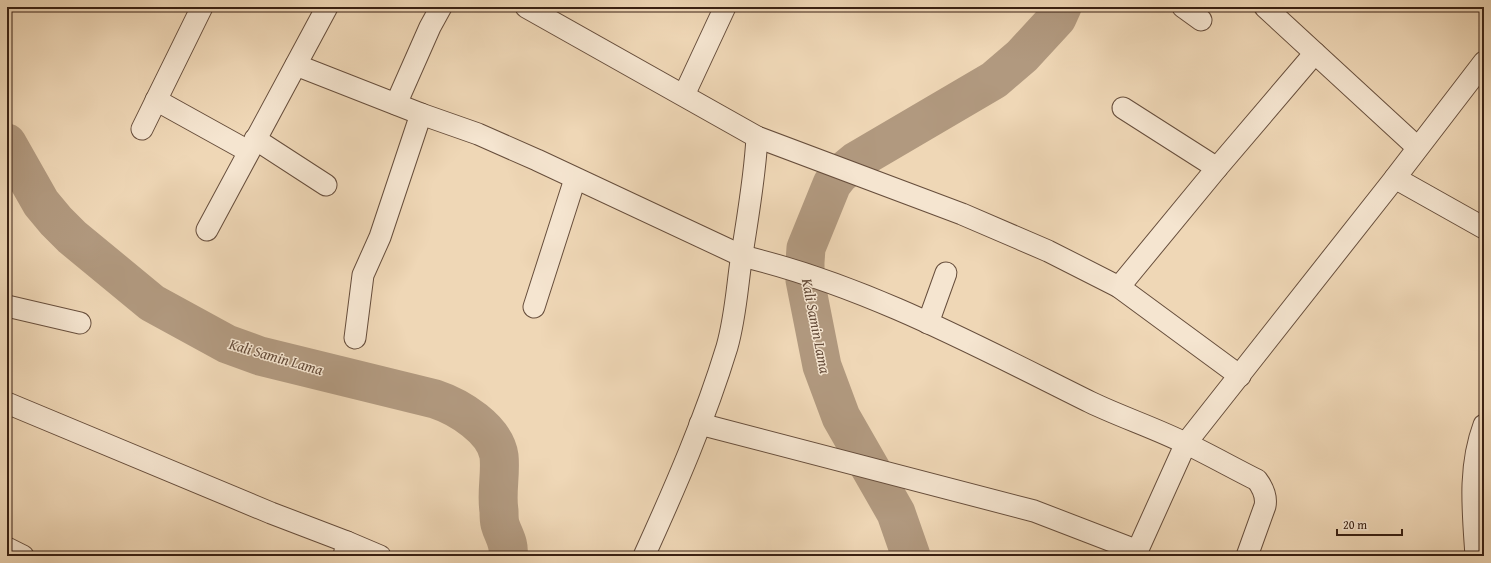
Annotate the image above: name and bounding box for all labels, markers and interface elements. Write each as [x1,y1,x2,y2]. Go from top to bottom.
water label: Kali Samin Lama [797,275,836,375]
water label: Kali Samin Lama [226,333,326,380]
scale bar [1337,511,1402,537]
text: 20 m [1343,516,1367,533]

